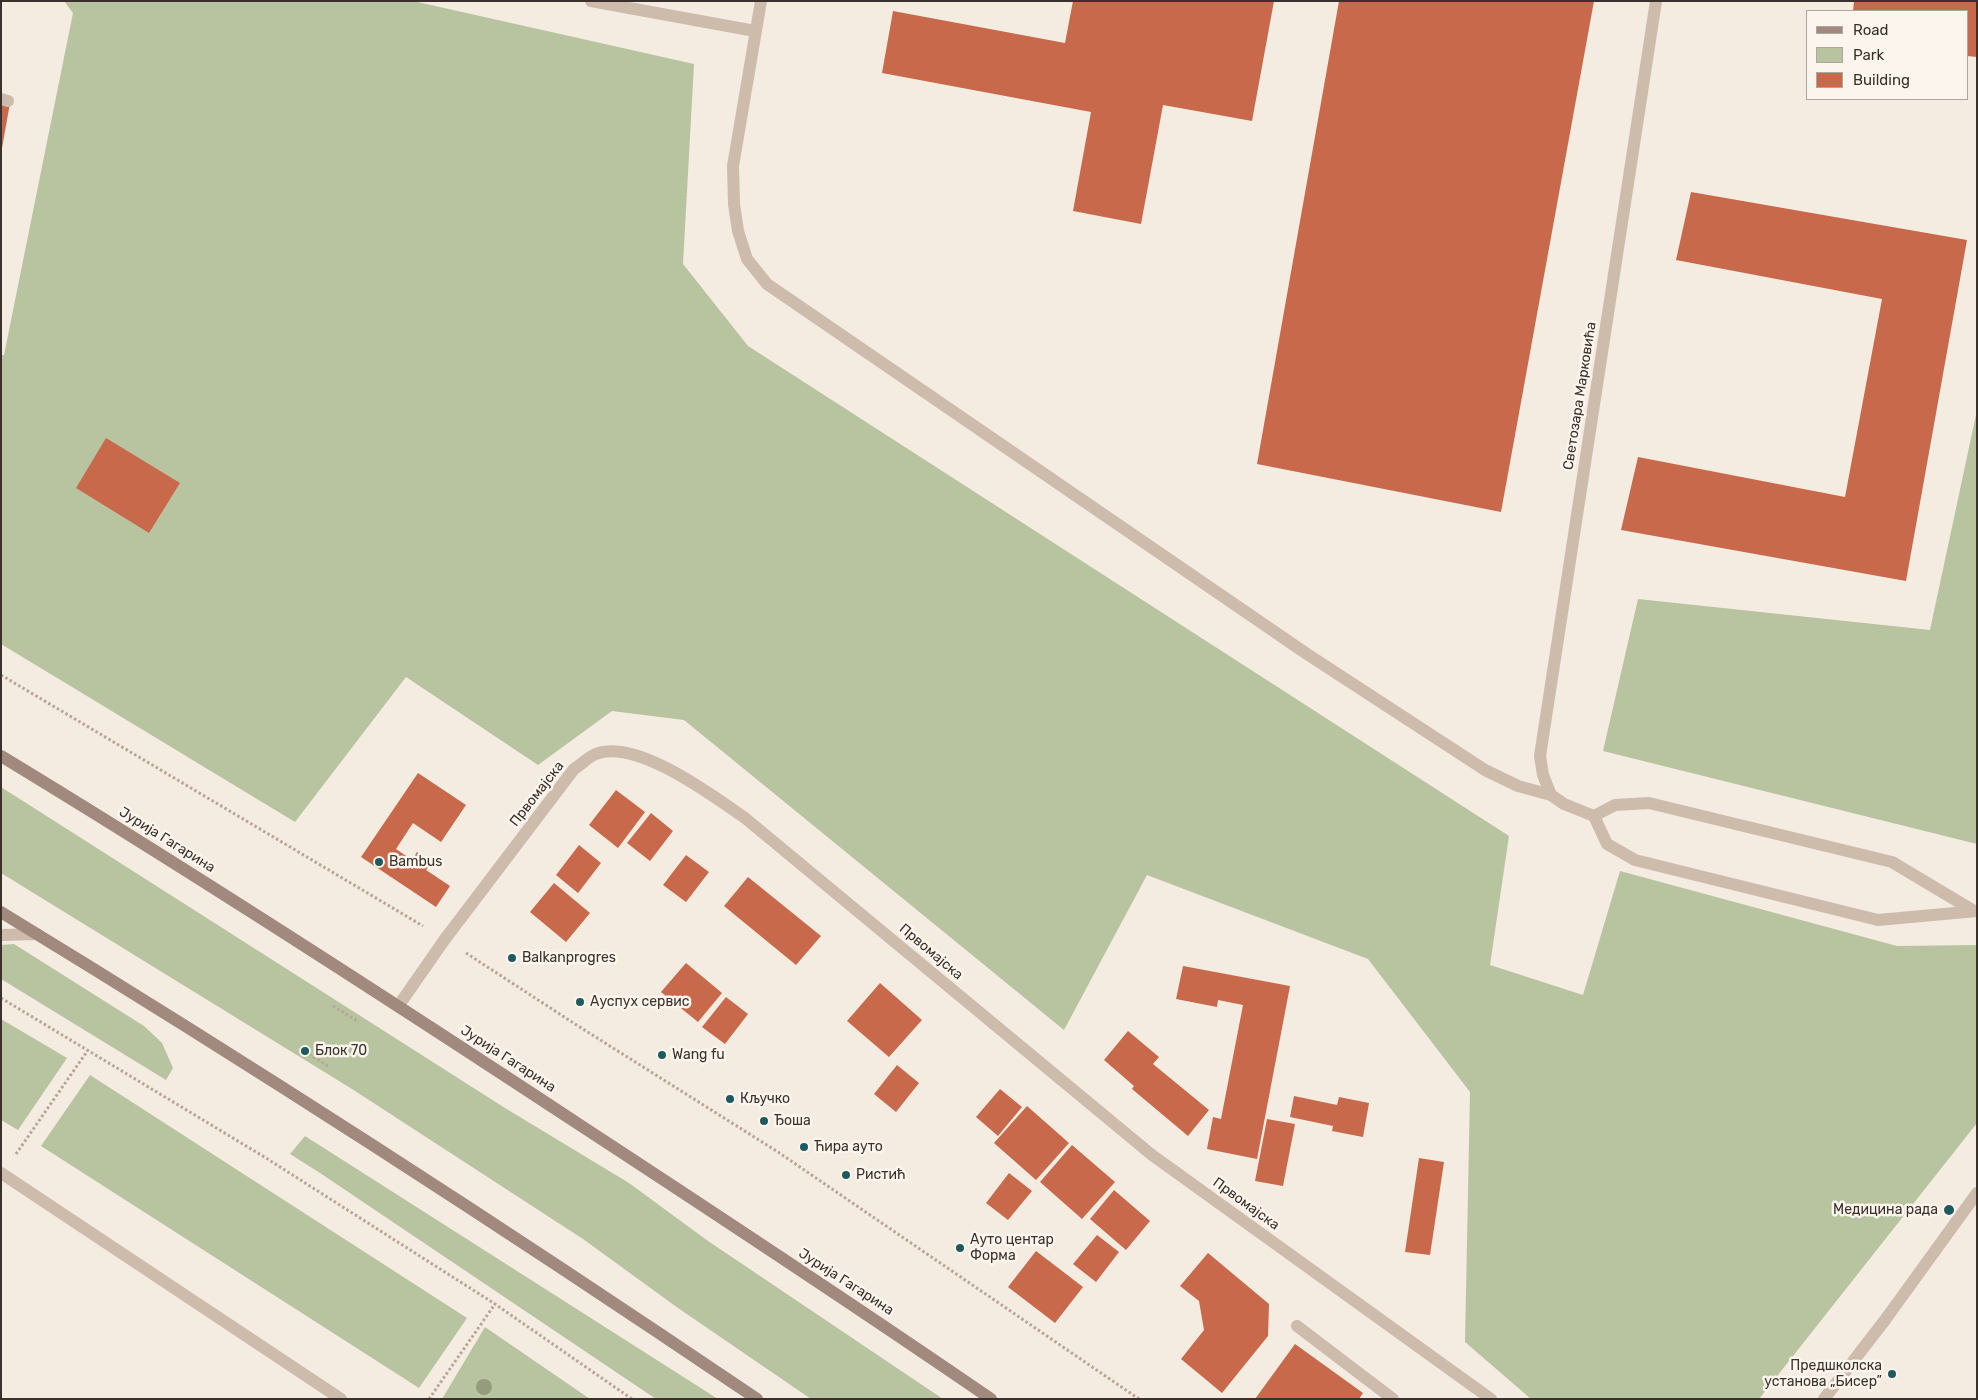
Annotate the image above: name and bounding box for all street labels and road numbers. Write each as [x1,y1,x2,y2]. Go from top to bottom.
street label: Светозара Марковића [1560,321,1600,471]
street label: Првомајска [506,758,568,830]
street label: Јурија Гагарина [116,804,218,876]
street label: Првомајска [896,920,966,984]
street label: Јурија Гагарина [457,1022,559,1096]
street label: Првомајска [1210,1174,1282,1234]
street label: Јурија Гагарина [795,1245,897,1319]

